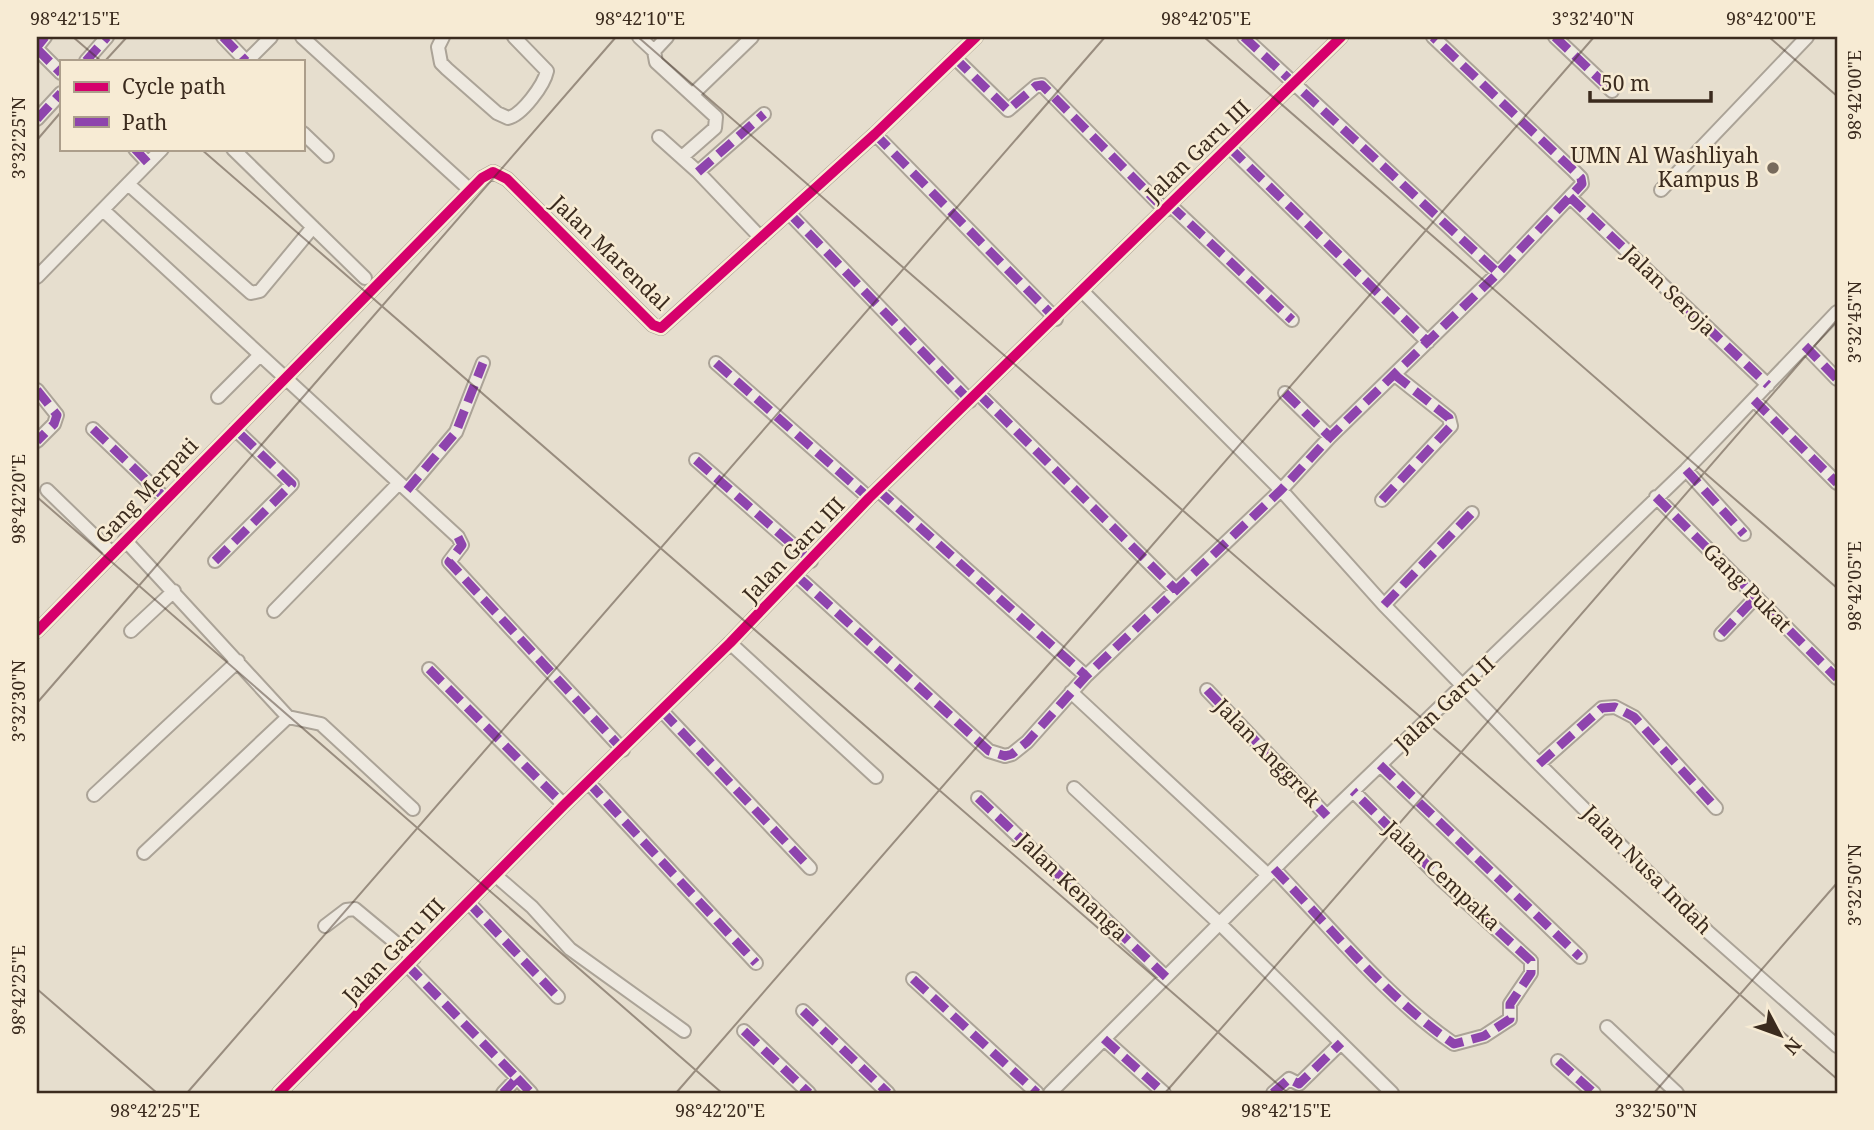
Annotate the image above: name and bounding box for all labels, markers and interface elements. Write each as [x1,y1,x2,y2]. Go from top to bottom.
text: 98°42'15"E [30,6,120,30]
text: 98°42'10"E [595,6,685,30]
text: 98°42'05"E [1161,6,1251,30]
text: 3°32'40"N [1552,6,1635,30]
text: 98°42'00"E [1726,6,1816,30]
text: 98°42'00"E [1842,50,1866,140]
legend [60,60,304,150]
scale bar [1590,60,1711,104]
text: 50 m [1601,69,1650,97]
text: Cycle path [122,72,226,100]
street label: Jalan Garu III [1138,93,1256,208]
text: 3°32'25"N [6,96,30,179]
text: Path [122,108,167,136]
place label: UMN Al Washliyah Kampus B [1571,141,1759,193]
marker: UMN Al Washliyah Kampus B [1765,160,1781,176]
street label: Jalan Marendal [545,188,676,316]
street label: Jalan Seroja [1616,238,1722,342]
text: 3°32'45"N [1842,280,1866,363]
street label: Gang Merpati [89,431,204,549]
text: 98°42'20"E [6,454,30,544]
street label: Jalan Garu III [736,491,850,608]
street label: Gang Pukat [1697,537,1798,638]
text: 98°42'05"E [1842,541,1866,631]
street label: Jalan Garu II [1387,650,1501,758]
text: 3°32'30"N [6,659,30,742]
street label: Jalan Anggrek [1208,691,1327,813]
street label: Jalan Nusa Indah [1576,798,1718,940]
street label: Jalan Cempaka [1378,813,1507,936]
street label: Jalan Kenanga [1010,825,1134,946]
text: 3°32'50"N [1842,843,1866,926]
street label: Jalan Garu III [336,892,450,1009]
text: 98°42'25"E [6,945,30,1035]
north arrow [1744,1000,1814,1070]
text: N [1778,1032,1808,1060]
text: 98°42'25"E [110,1098,200,1122]
text: 98°42'20"E [675,1098,765,1122]
text: 98°42'15"E [1241,1098,1331,1122]
text: 3°32'50"N [1615,1098,1698,1122]

